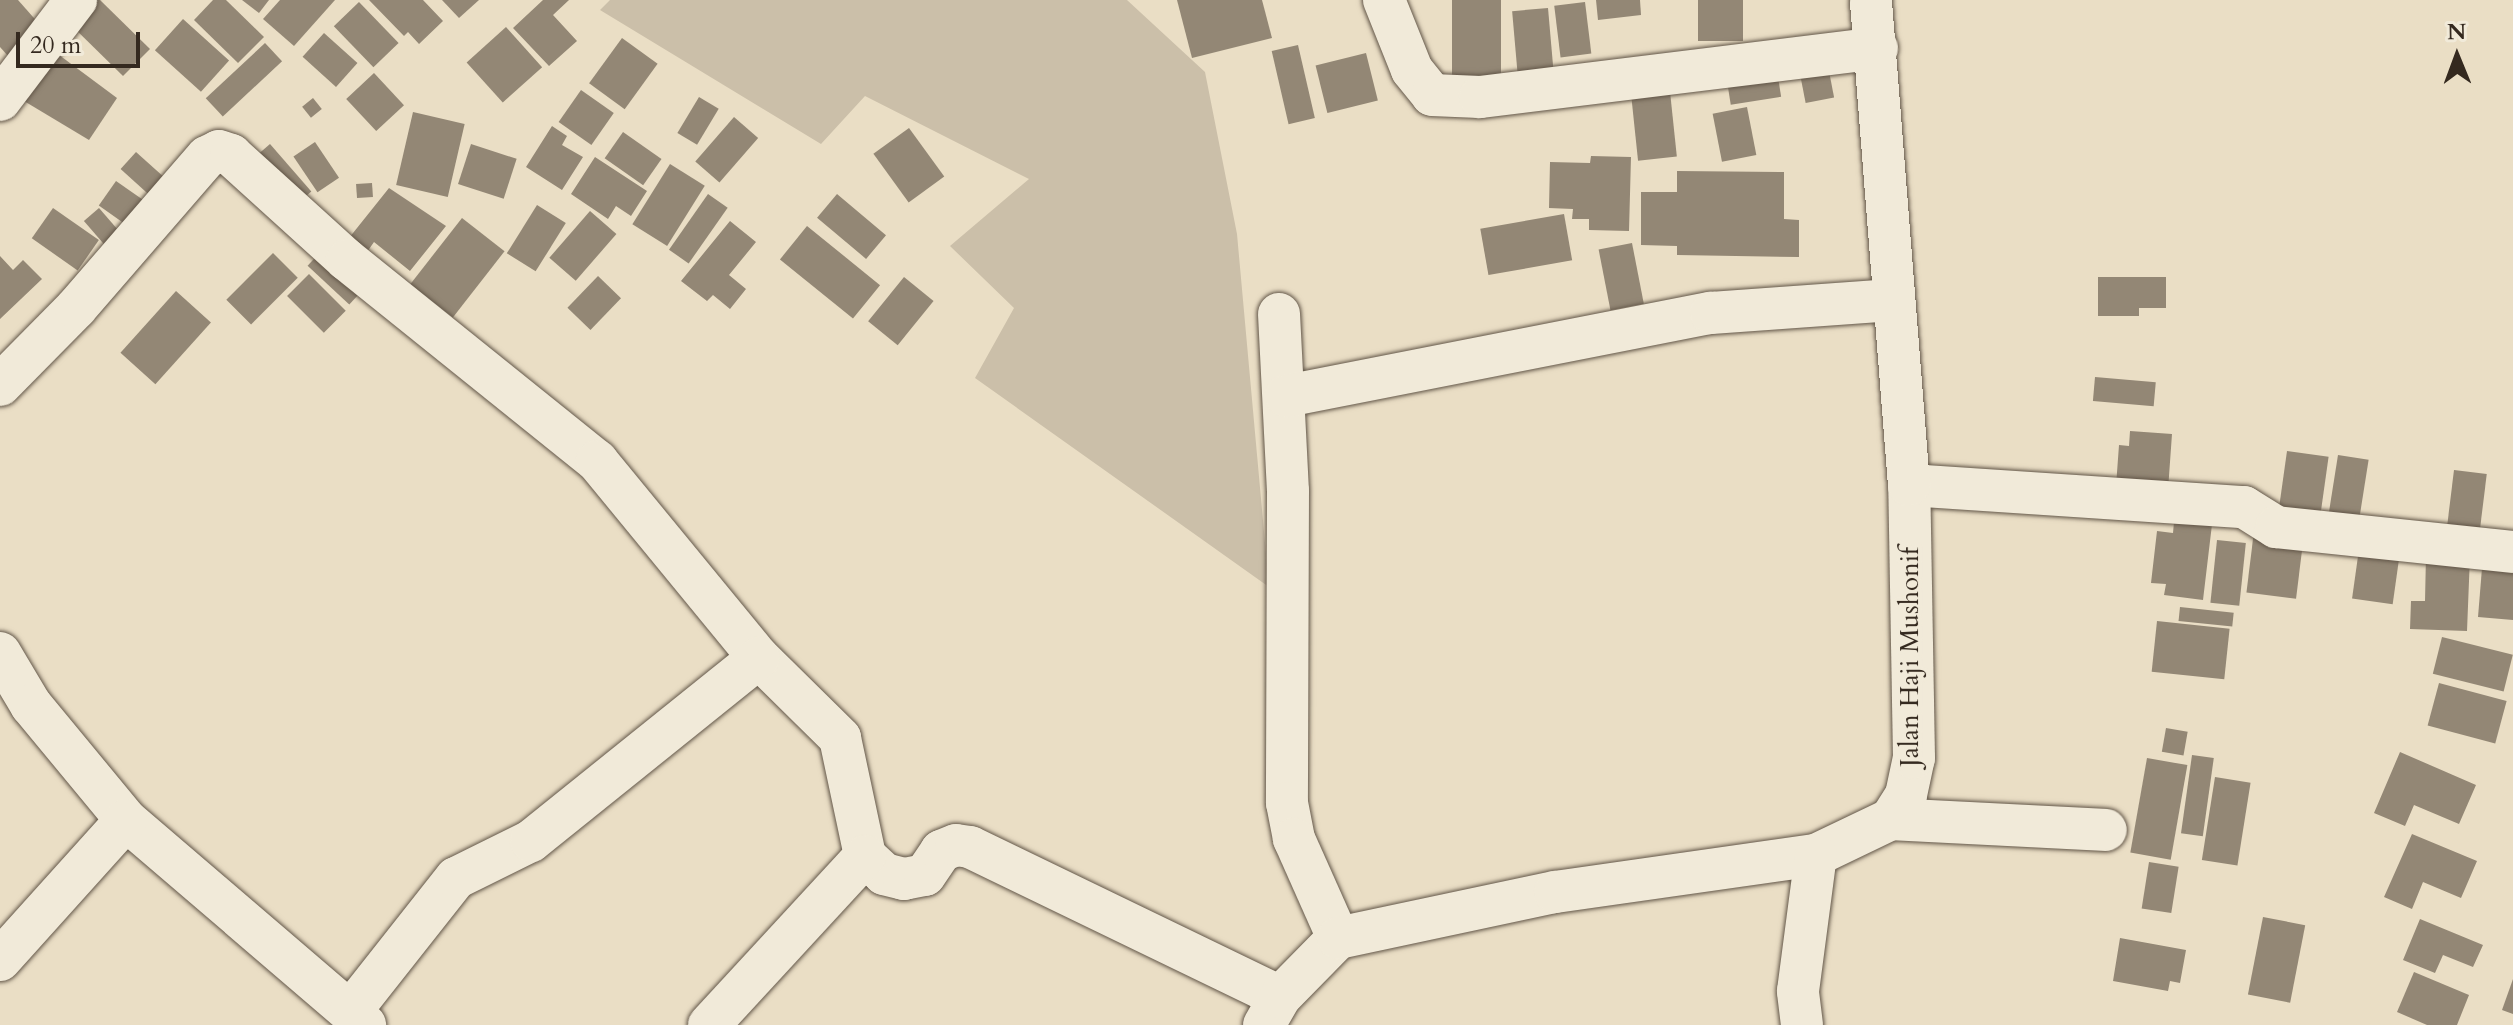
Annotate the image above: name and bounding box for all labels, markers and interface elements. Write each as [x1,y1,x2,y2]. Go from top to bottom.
scale bar [20,16,144,66]
north arrow [2417,16,2497,96]
text: N [2447,17,2466,47]
text: 20 m [30,29,81,62]
street label: Jalan Haji Mushonif [1894,547,1926,767]

